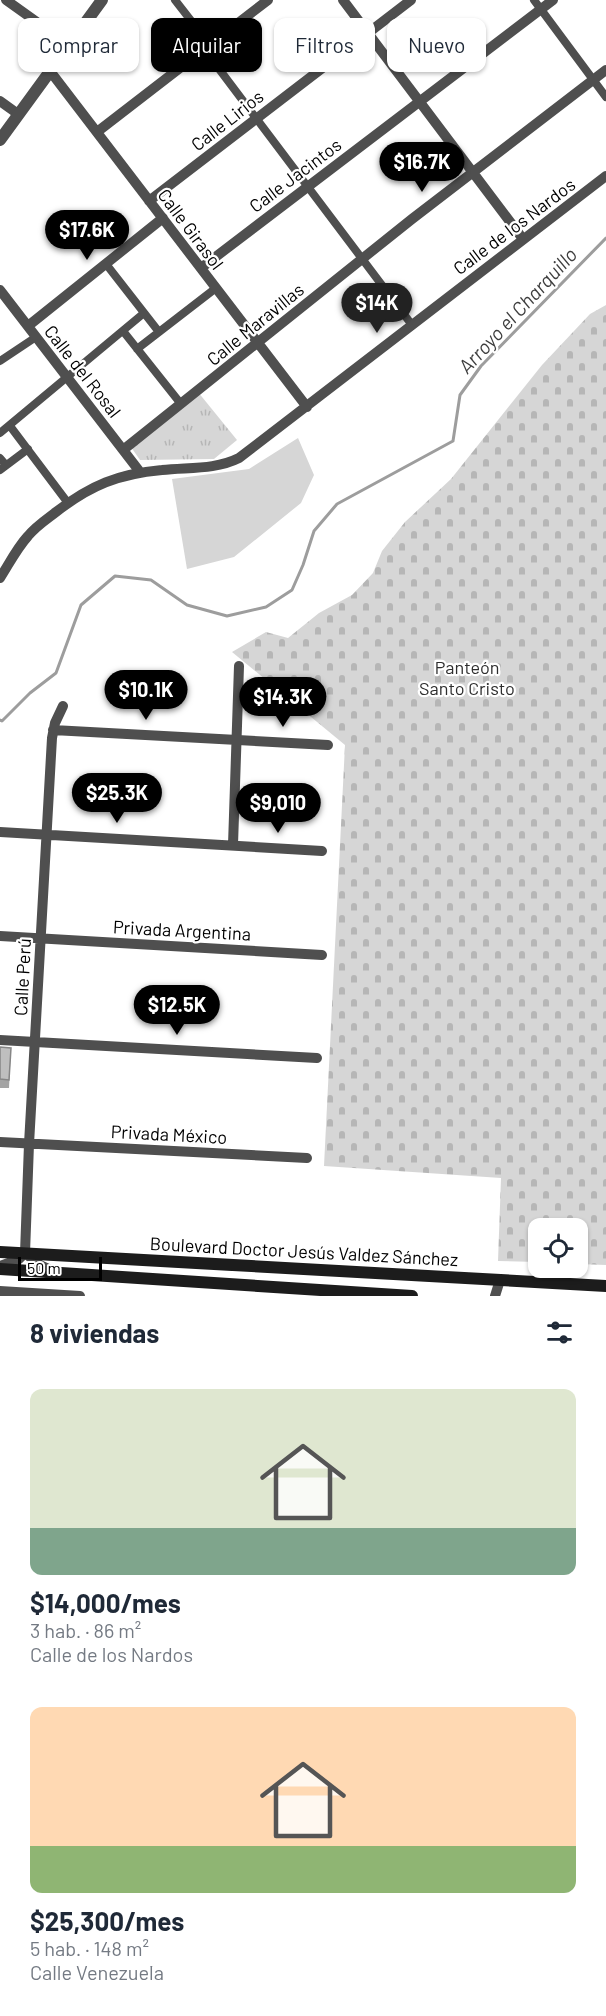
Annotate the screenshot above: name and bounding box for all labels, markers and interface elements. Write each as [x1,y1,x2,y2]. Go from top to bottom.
chip: Comprar [18,18,139,72]
chip: Alquilar [151,18,262,72]
chip: Filtros [274,18,375,72]
chip: Nuevo [387,18,486,72]
street label: Calle Lirios [186,85,268,155]
street label: Calle Jacintos [245,133,345,217]
pin: $16.7K [373,142,471,193]
text: $16.7K [393,149,451,173]
street label: Calle de los Nardos [449,173,579,279]
street label: Calle Girasol [154,184,228,274]
pin: $17.6K [38,210,136,261]
text: $17.6K [59,217,115,241]
water label: Arroyo el Charquillo [453,242,581,378]
street label: Calle Maravillas [202,278,308,370]
pin: $14K [341,283,413,334]
text: $14K [355,290,399,314]
street label: Calle del Rosal [40,320,126,422]
park label: Panteón Santo Cristo [419,656,515,699]
pin: $10.1K [97,670,195,721]
text: $10.1K [119,677,173,701]
pin: $14.3K [234,677,332,728]
text: $14.3K [253,684,313,708]
pin: $25.3K [68,773,166,824]
text: $25.3K [86,780,148,804]
pin: $9,010 [229,783,327,834]
text: $9,010 [250,790,306,814]
street label: Privada Argentina [112,915,252,945]
street label: Calle Perú [9,938,35,1016]
pin: $12.5K [128,985,226,1036]
text: $12.5K [148,992,206,1016]
street label: Privada México [110,1120,228,1148]
map controls [528,1218,588,1278]
button: locate [528,1218,588,1278]
street label: Boulevard Doctor Jesús Valdez Sánchez [149,1232,459,1270]
scale bar [18,1254,102,1282]
text: 50 m [27,1258,61,1277]
icon: filters [543,1316,576,1349]
text: 8 viviendas [30,1317,159,1348]
icon: home [249,1428,357,1536]
text: $14,000/mes [30,1587,181,1618]
text: 3 hab. · 86 m² [30,1618,141,1642]
text: Calle de los Nardos [30,1642,193,1666]
icon: home [249,1746,357,1854]
text: $25,300/mes [30,1905,184,1936]
text: 5 hab. · 148 m² [30,1936,149,1960]
text: Calle Venezuela [30,1960,164,1984]

